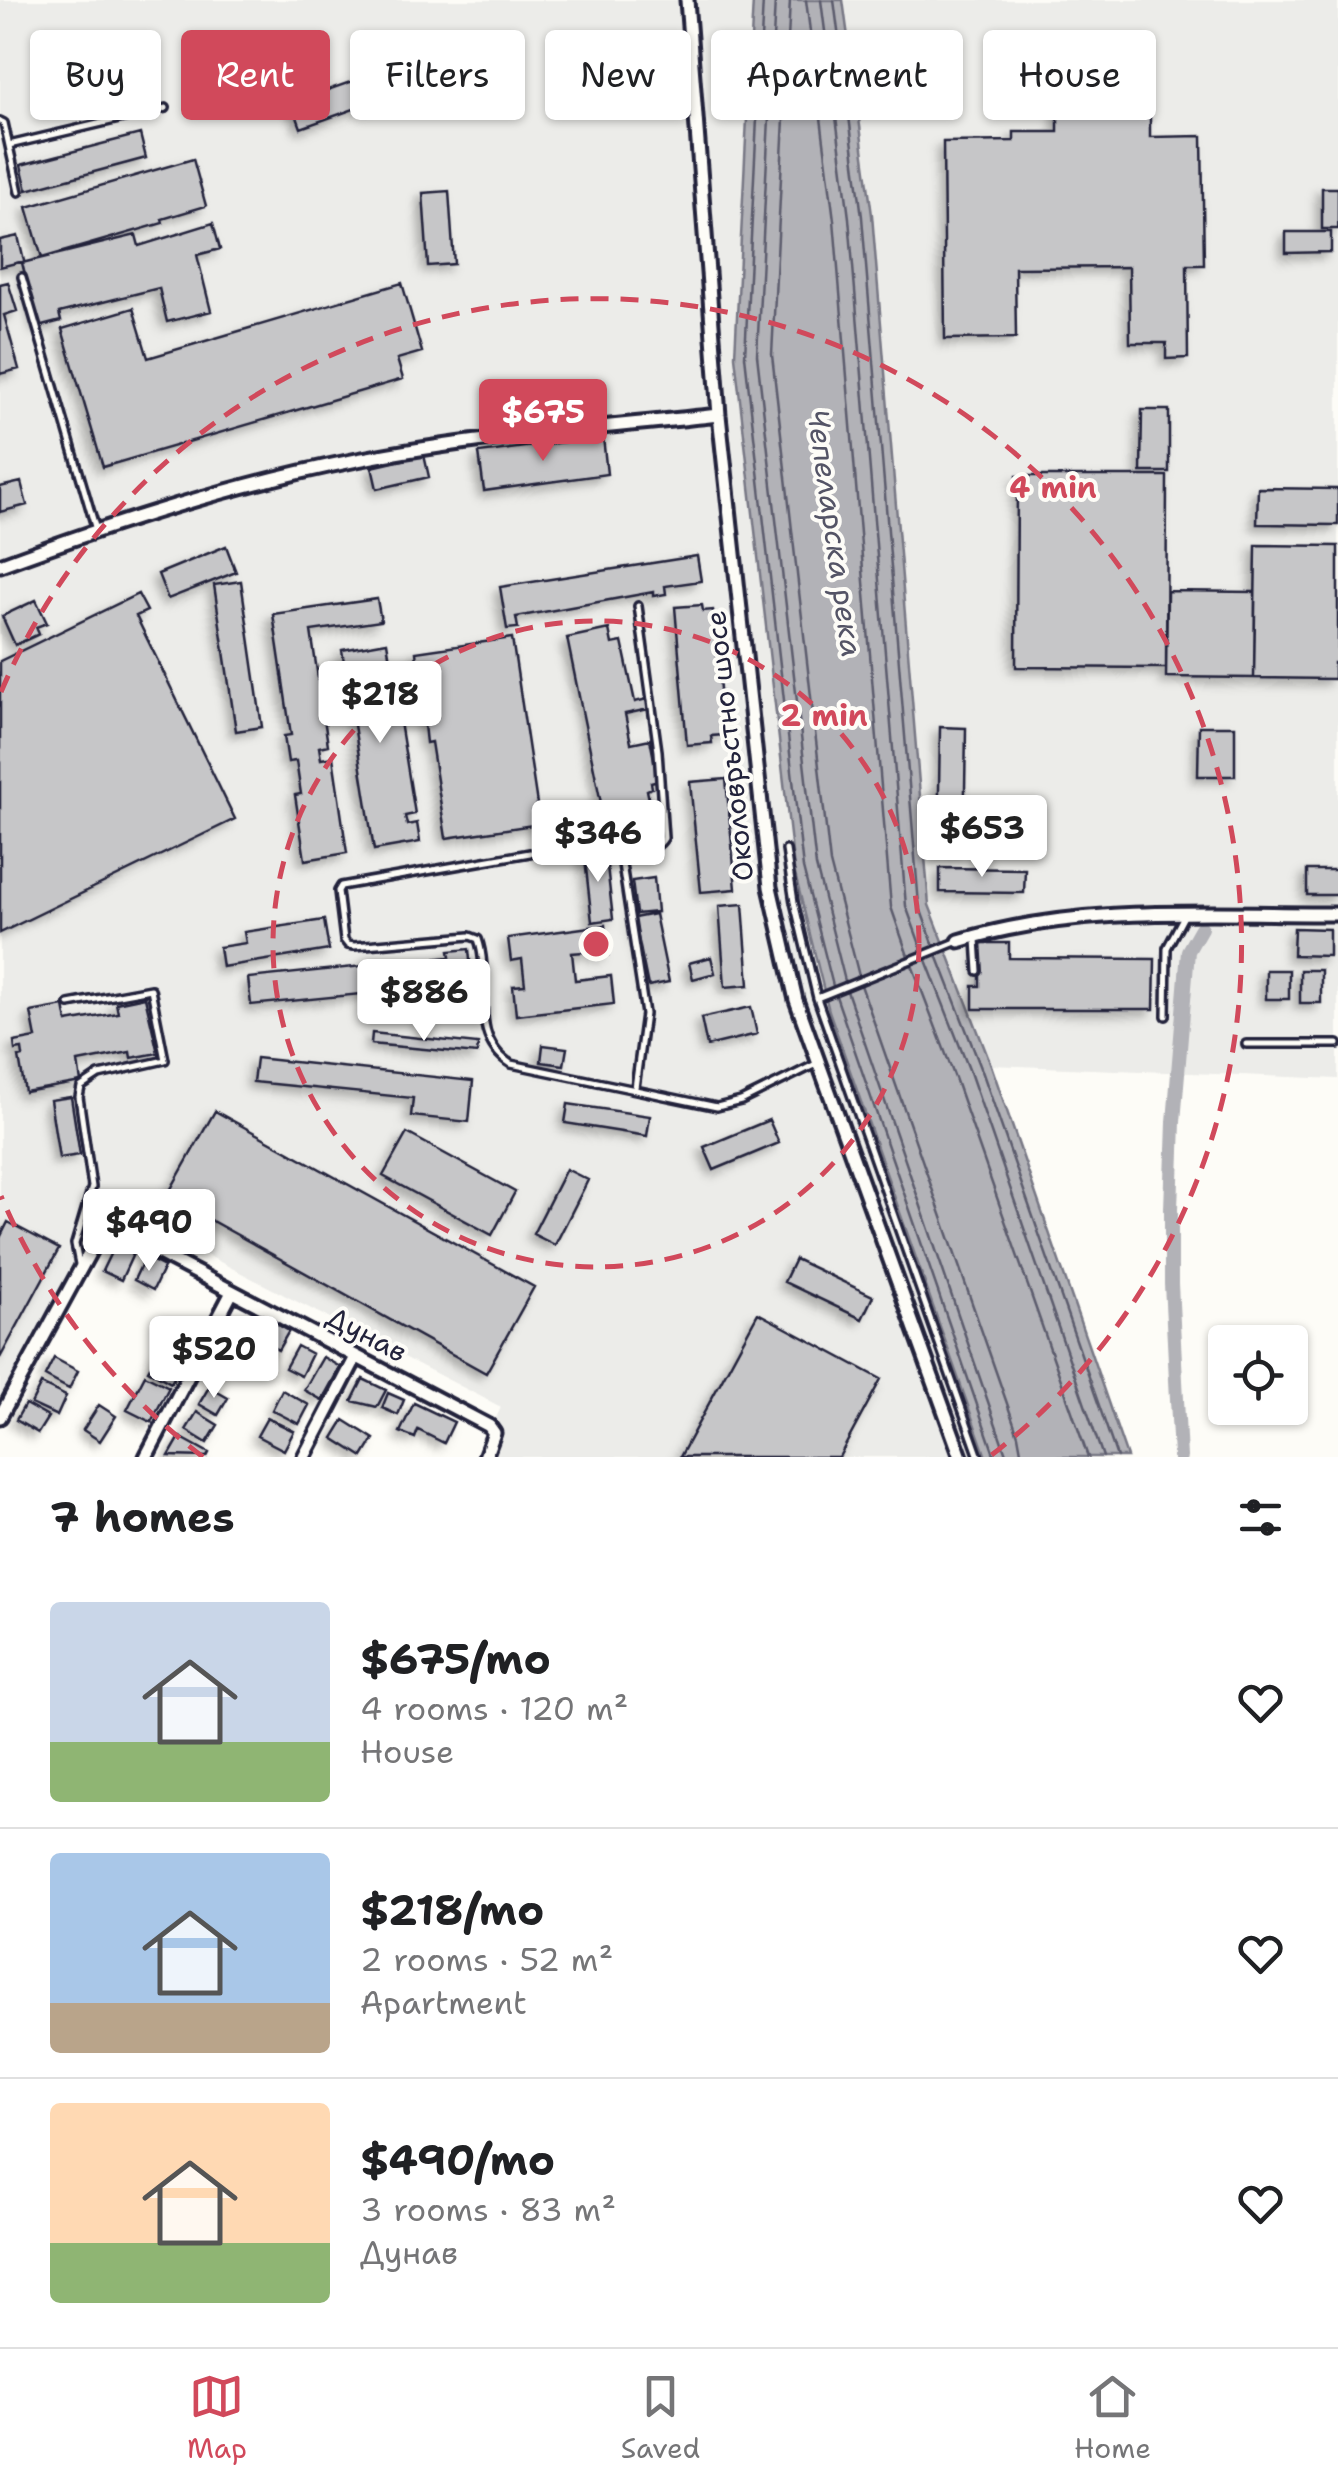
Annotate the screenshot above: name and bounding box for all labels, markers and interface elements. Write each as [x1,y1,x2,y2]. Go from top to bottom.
chip: Buy [30,30,161,120]
chip: Rent [181,30,330,120]
chip: Filters [350,30,525,120]
chip: New [545,30,691,120]
chip: Apartment [711,30,963,120]
chip: House [983,30,1156,120]
pin: $675 [484,379,602,464]
text: $675 [501,390,585,433]
water label: Чепеларска река [797,407,873,659]
text: 4 min [1009,467,1097,508]
street label: Околовръстно шосе [696,609,762,883]
pin: $218 [321,661,439,746]
text: $218 [340,672,420,715]
text: 2 min [780,695,868,736]
pin: $653 [923,795,1041,880]
pin: $346 [539,800,657,885]
text: $653 [939,806,1025,849]
text: $346 [554,811,642,854]
centre of rings [578,926,614,962]
pin: $886 [365,959,483,1044]
text: $886 [379,970,469,1013]
pin: $490 [90,1189,208,1274]
text: $490 [105,1200,193,1243]
street label: Дунав [320,1297,414,1371]
pin: $520 [155,1316,273,1401]
map controls [1208,1325,1308,1425]
button: locate [1208,1325,1308,1425]
text: $520 [171,1327,257,1370]
text: 7 homes [50,1489,235,1545]
icon: filters [1233,1490,1288,1545]
text: $675/mo [360,1631,551,1687]
icon: home [130,1642,250,1762]
icon: heart [1233,1675,1288,1730]
text: 4 rooms · 120 m² [360,1687,628,1730]
text: House [360,1730,454,1773]
text: $218/mo [360,1882,544,1938]
icon: home [130,1893,250,2013]
icon: heart [1233,1926,1288,1981]
text: 2 rooms · 52 m² [360,1938,613,1981]
text: Apartment [360,1981,527,2024]
text: $490/mo [360,2132,555,2188]
icon: home [130,2143,250,2263]
icon: heart [1233,2176,1288,2231]
text: 3 rooms · 83 m² [360,2188,616,2231]
text: Дунав [360,2231,458,2274]
tab: Map [187,2369,247,2467]
tab: Saved [621,2369,700,2467]
tab: Home [1074,2369,1151,2467]

